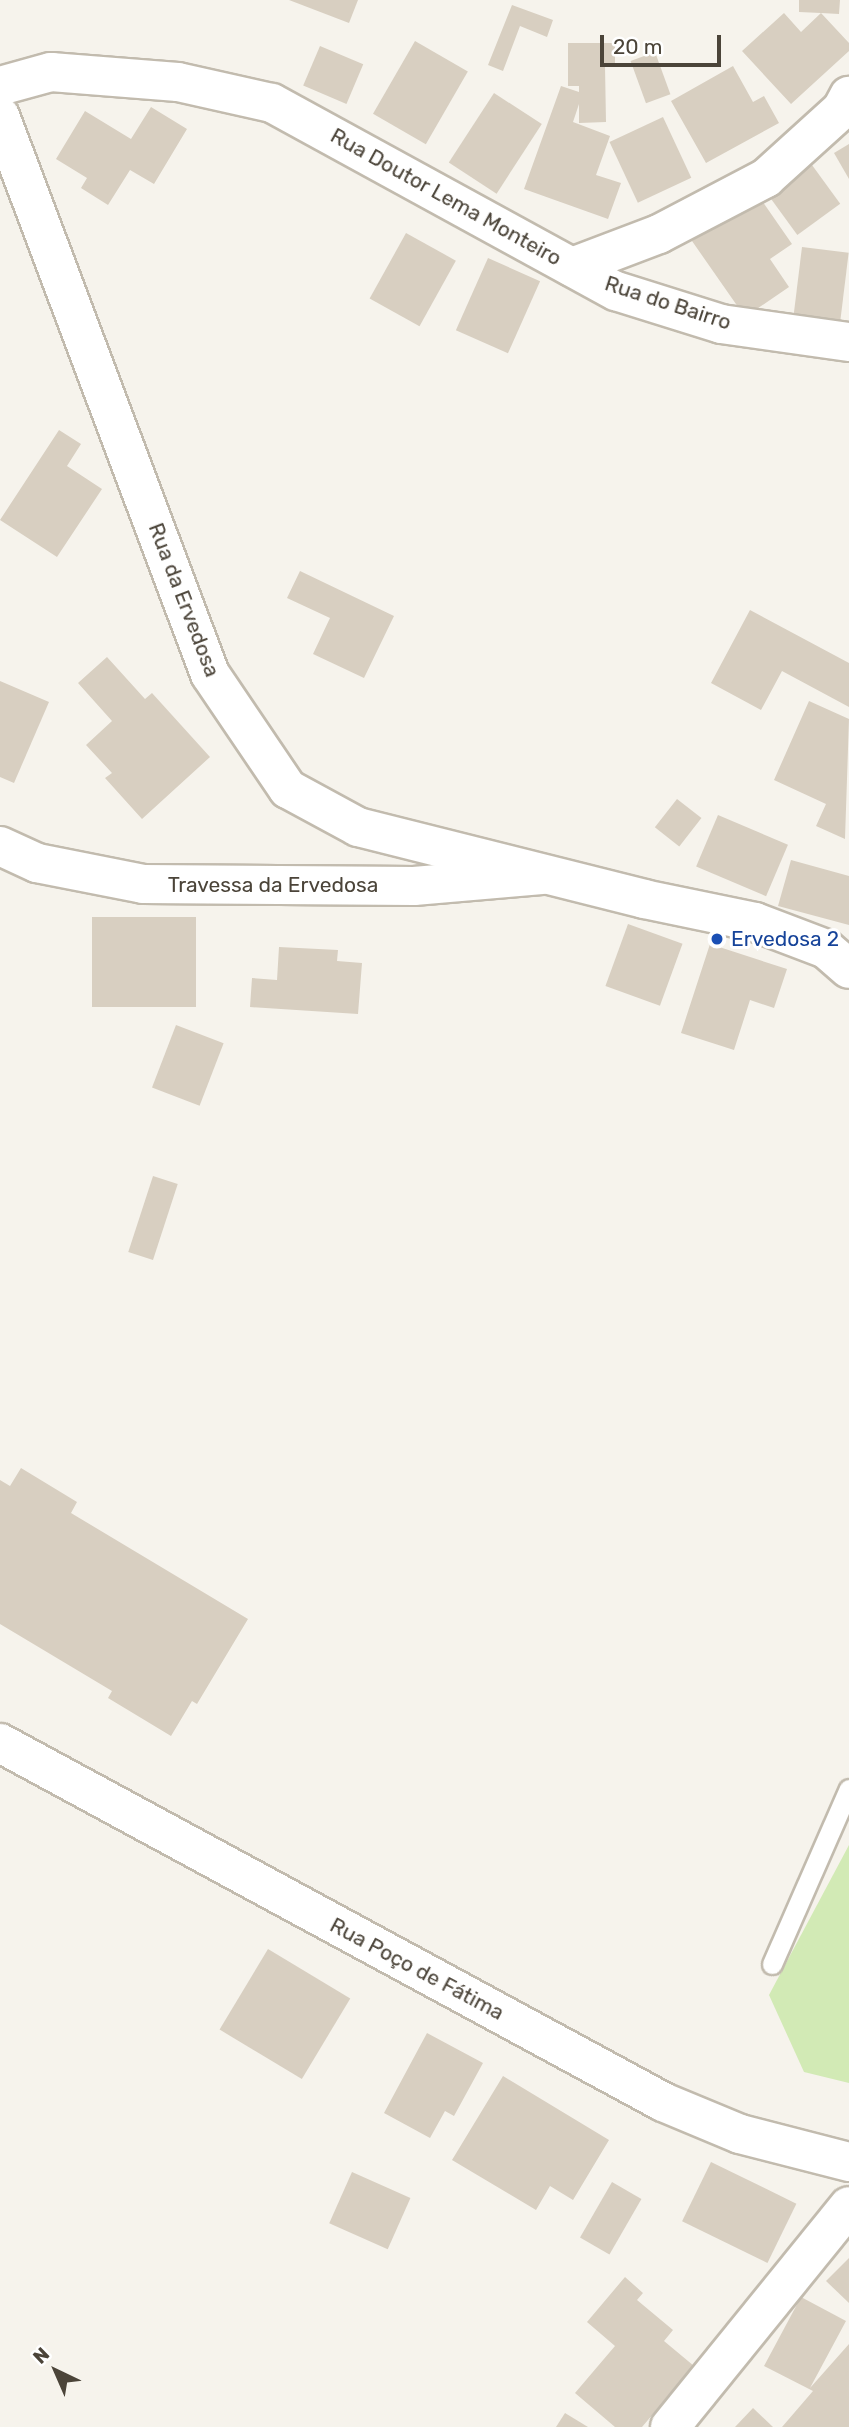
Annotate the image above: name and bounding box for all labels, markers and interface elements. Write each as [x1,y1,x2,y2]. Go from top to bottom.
scale bar [604,21,725,65]
text: 20 m [613,34,662,59]
street label: Rua Doutor Lema Monteiro [326,123,566,271]
street label: Rua do Bairro [602,271,734,335]
street label: Rua da Ervedosa [143,519,225,681]
street label: Travessa da Ervedosa [168,872,378,898]
place label: Ervedosa 2 [731,926,839,952]
marker: Ervedosa 2 [709,931,725,947]
street label: Rua Poço de Fátima [326,1912,508,2026]
north arrow [21,2336,91,2406]
text: N [28,2343,54,2369]

